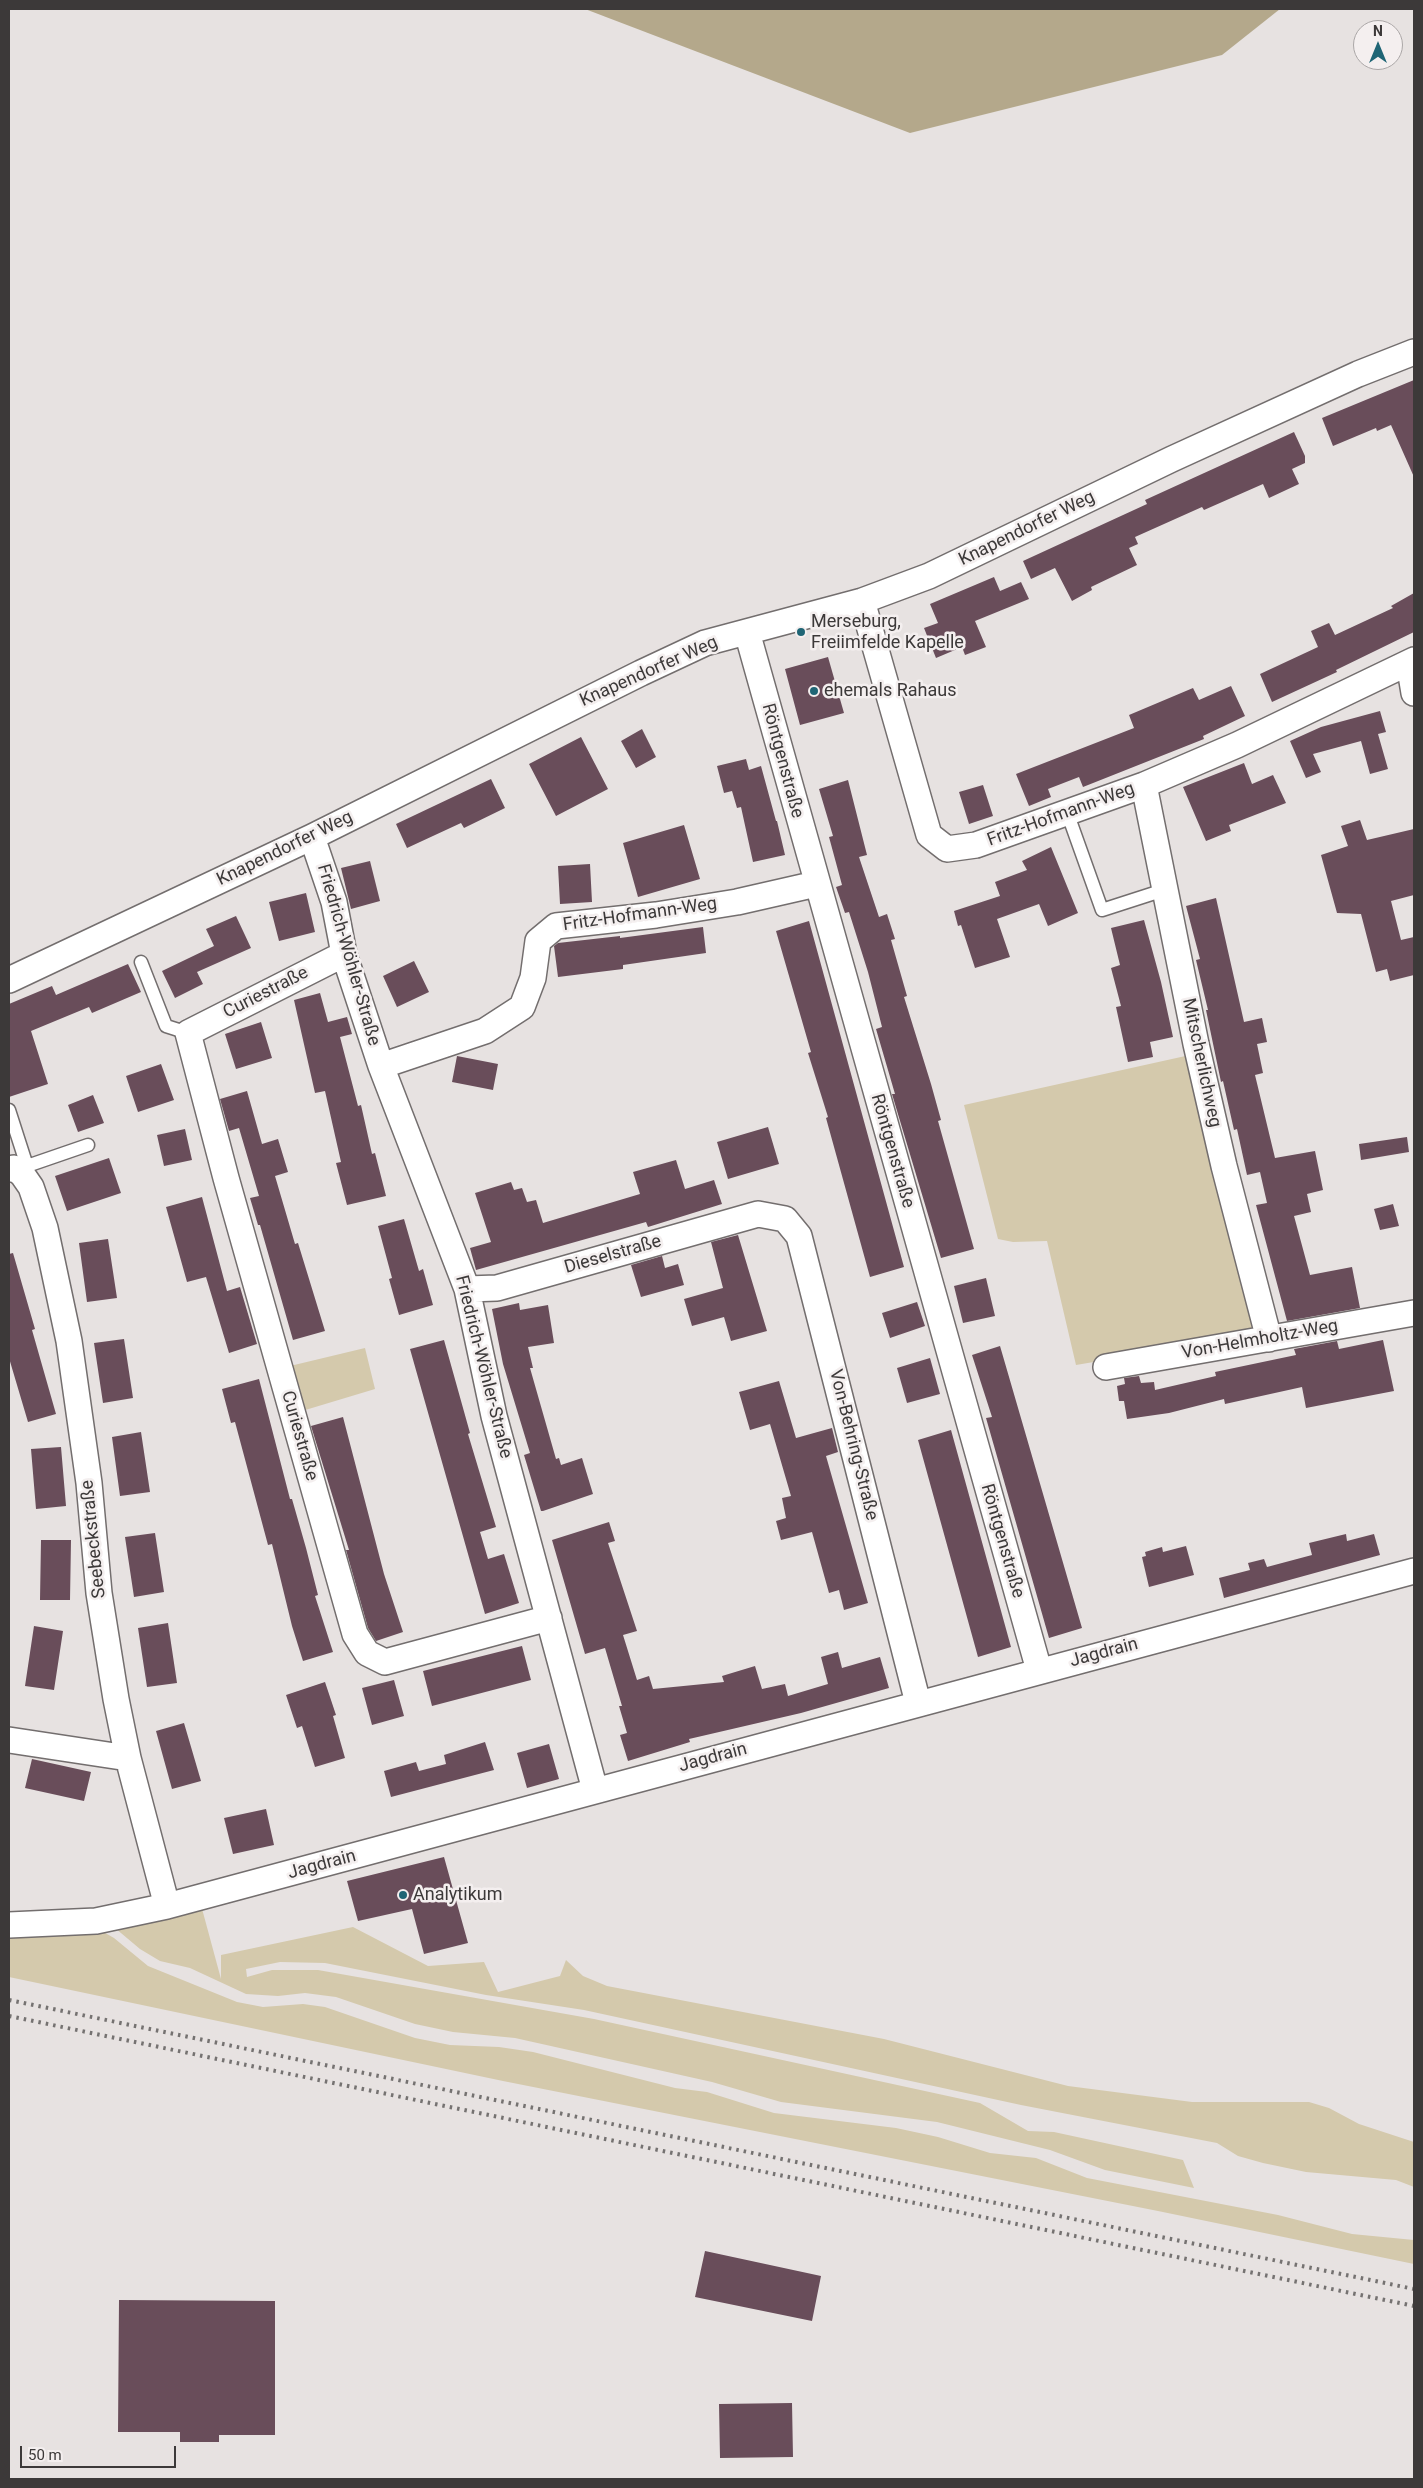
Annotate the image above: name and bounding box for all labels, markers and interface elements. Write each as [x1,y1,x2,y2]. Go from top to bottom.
north arrow [1353,20,1403,70]
text: N [1373,23,1383,39]
street label: Knapendorfer Weg [955,487,1099,571]
place label: Merseburg, Freiimfelde Kapelle [811,611,964,654]
marker: Merseburg, Freiimfelde Kapelle [795,626,807,638]
street label: Knapendorfer Weg [577,632,721,712]
place label: ehemals Rahaus [824,680,957,702]
marker: ehemals Rahaus [808,685,820,697]
street label: Röntgenstraße [756,701,808,821]
street label: Fritz-Hofmann-Weg [984,778,1138,852]
street label: Knapendorfer Weg [213,807,357,891]
street label: Friedrich-Wöhler-Straße [312,862,384,1048]
street label: Fritz-Hofmann-Weg [562,894,718,936]
street label: Curiestraße [220,962,312,1024]
street label: Mitscherlichweg [1177,996,1225,1130]
street label: Röntgenstraße [865,1091,919,1211]
street label: Dieselstraße [562,1231,664,1279]
street label: Friedrich-Wöhler-Straße [450,1273,516,1461]
street label: Von-Helmholtz-Weg [1180,1316,1340,1364]
street label: Von-Behring-Straße [824,1367,882,1523]
street label: Curiestraße [276,1389,322,1483]
street label: Seebeckstraße [77,1479,111,1599]
street label: Röntgenstraße [975,1481,1029,1601]
street label: Jagdrain [1067,1634,1141,1672]
street label: Jagdrain [676,1739,750,1777]
street label: Jagdrain [285,1846,359,1884]
place label: Analytikum [413,1884,502,1906]
marker: Analytikum [397,1889,409,1901]
scale bar [22,2436,179,2468]
text: 50 m [28,2446,62,2464]

